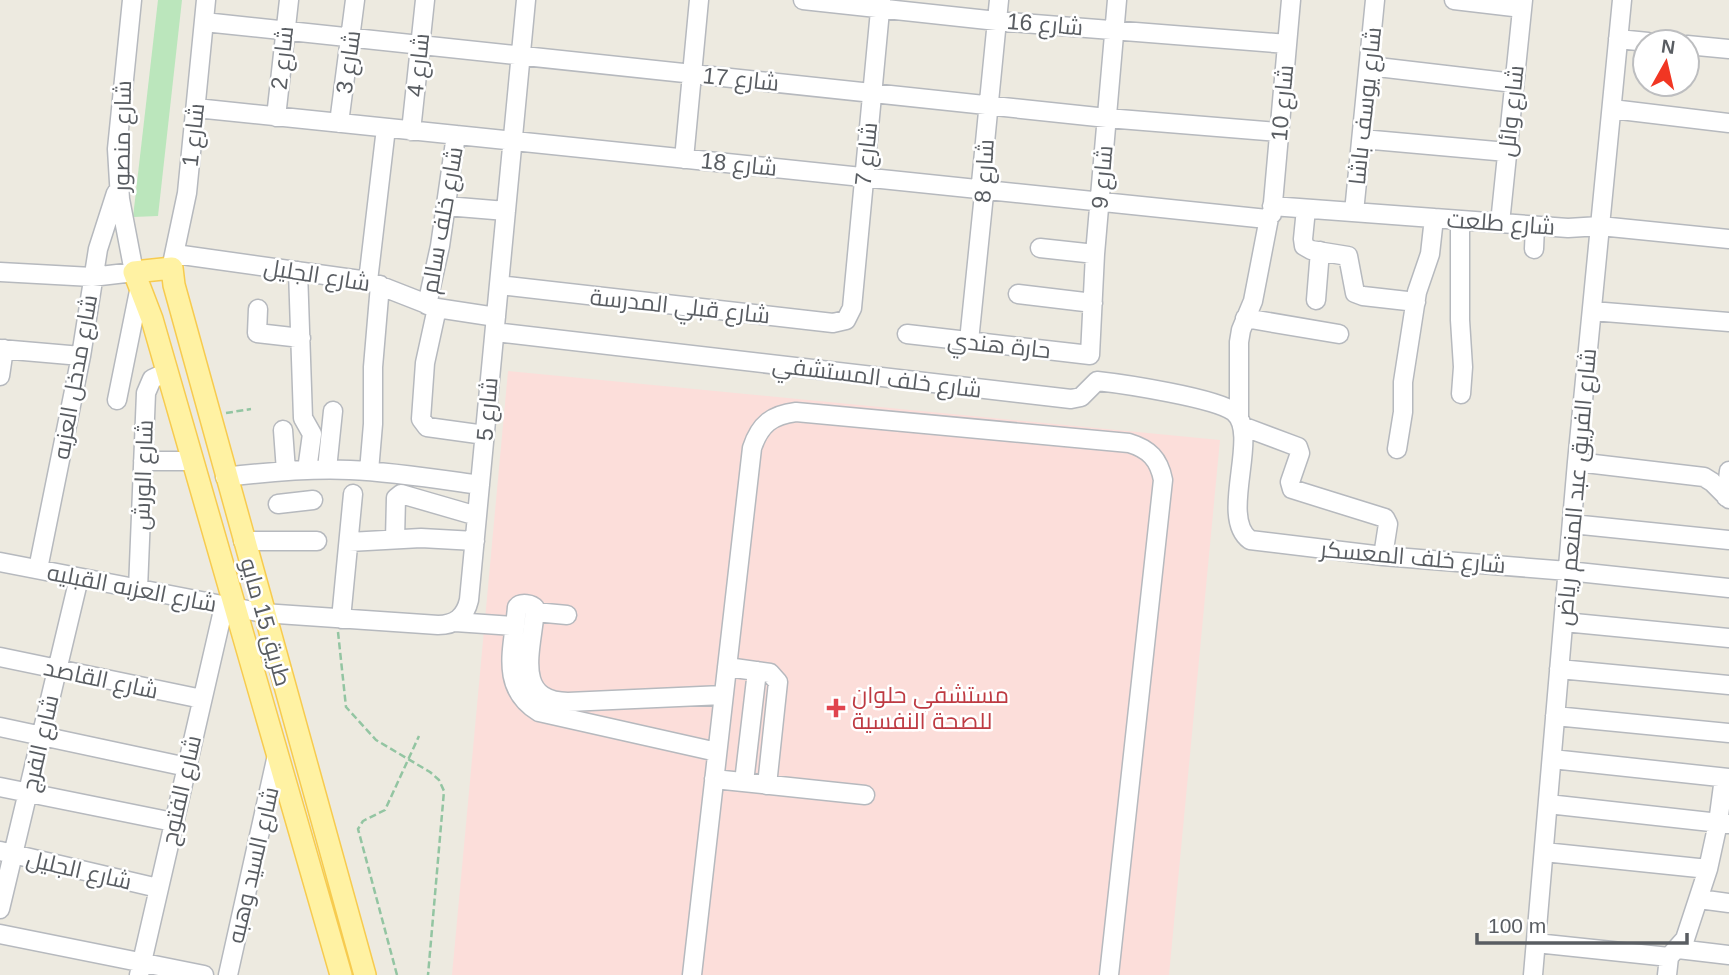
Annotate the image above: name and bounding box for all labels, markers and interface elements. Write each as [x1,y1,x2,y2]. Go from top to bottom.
street label: شارع 16 [1005,8,1084,43]
street label: شارع 2 [266,25,301,91]
street label: شارع يوسف باشا [1344,26,1389,187]
north arrow [1631,28,1701,98]
street label: شارع 3 [331,29,368,96]
street label: شارع 4 [402,32,437,98]
text: N [1660,35,1677,58]
street label: شارع 17 [701,62,780,99]
street label: شارع 10 [1266,64,1301,143]
street label: شارع وائل [1493,64,1532,158]
street label: شارع منصور [108,80,139,194]
street label: شارع 1 [177,102,212,168]
street label: شارع 7 [850,121,885,187]
street label: شارع 8 [969,138,1002,204]
street label: شارع 9 [1086,144,1121,210]
street label: شارع خلف سالم [416,145,471,296]
street label: شارع 18 [699,147,778,184]
street label: شارع طلعت [1446,206,1556,243]
street label: شارع الجليل [262,254,372,299]
street label: شارع قبلي المدرسة [588,284,771,333]
street label: شارع مدخل العزبه [48,293,105,462]
street label: حارة هندي [946,327,1052,368]
street label: شارع الفريق عبد المنعم رياض [1551,347,1604,627]
street label: شارع خلف المستشفي [770,351,983,408]
street label: شارع 5 [471,376,506,442]
street label: شارع الورش [128,419,161,531]
street label: شارع خلف المعسكر [1317,536,1507,581]
street label: طريق 15 مايو [234,555,297,689]
street label: شارع العزبه القبليه [45,559,219,620]
street label: شارع القاصد [41,654,160,707]
place label: مستشفي حلوان للصحة النفسية [852,682,1009,734]
street label: شارع الفرج [16,692,67,795]
marker: مستشفي حلوان للصحة النفسية [826,698,846,718]
street label: شارع الفتوح [156,733,209,848]
street label: شارع السيد وهبه [222,784,287,946]
street label: شارع الجليل [23,845,134,898]
scale bar [1477,902,1687,946]
text: 100 m [1488,914,1546,937]

